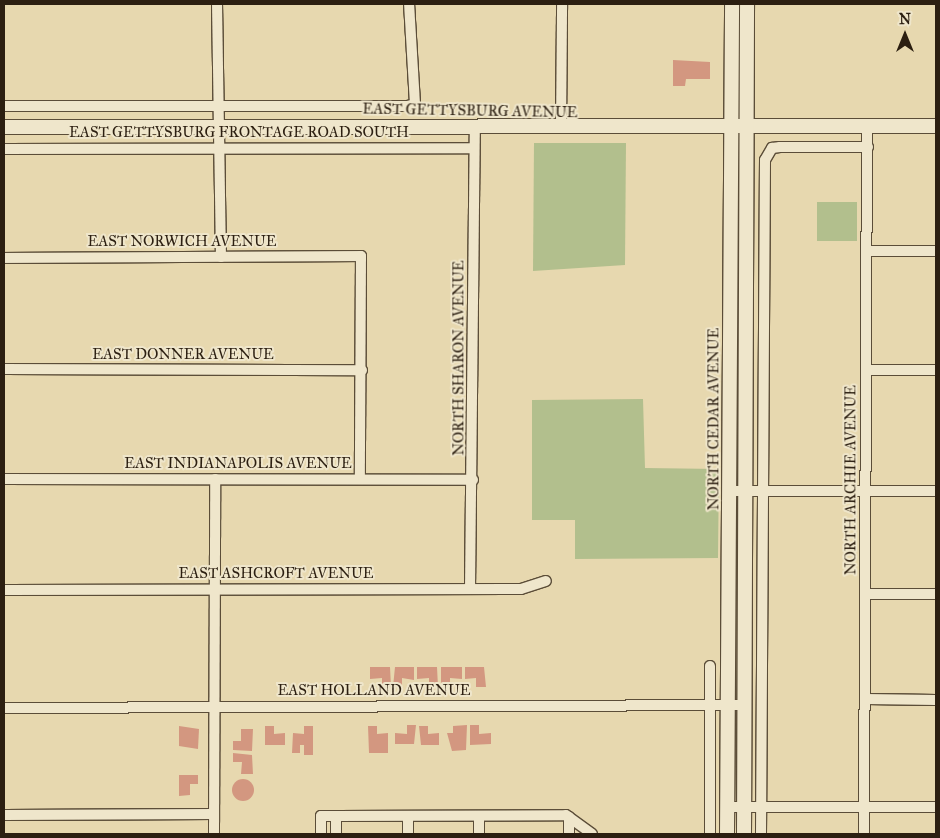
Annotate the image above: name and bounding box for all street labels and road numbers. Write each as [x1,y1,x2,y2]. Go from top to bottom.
street label: EAST GETTYSBURG AVENUE [362,100,578,122]
street label: EAST GETTYSBURG FRONTAGE ROAD SOUTH [69,124,409,142]
street label: EAST NORWICH AVENUE [87,233,277,251]
street label: NORTH SHARON AVENUE [450,260,468,456]
street label: NORTH CEDAR AVENUE [705,328,723,510]
street label: EAST DONNER AVENUE [92,346,274,364]
street label: NORTH ARCHIE AVENUE [842,385,860,575]
street label: EAST INDIANAPOLIS AVENUE [124,455,352,473]
street label: EAST ASHCROFT AVENUE [178,565,374,583]
street label: EAST HOLLAND AVENUE [277,682,471,700]

